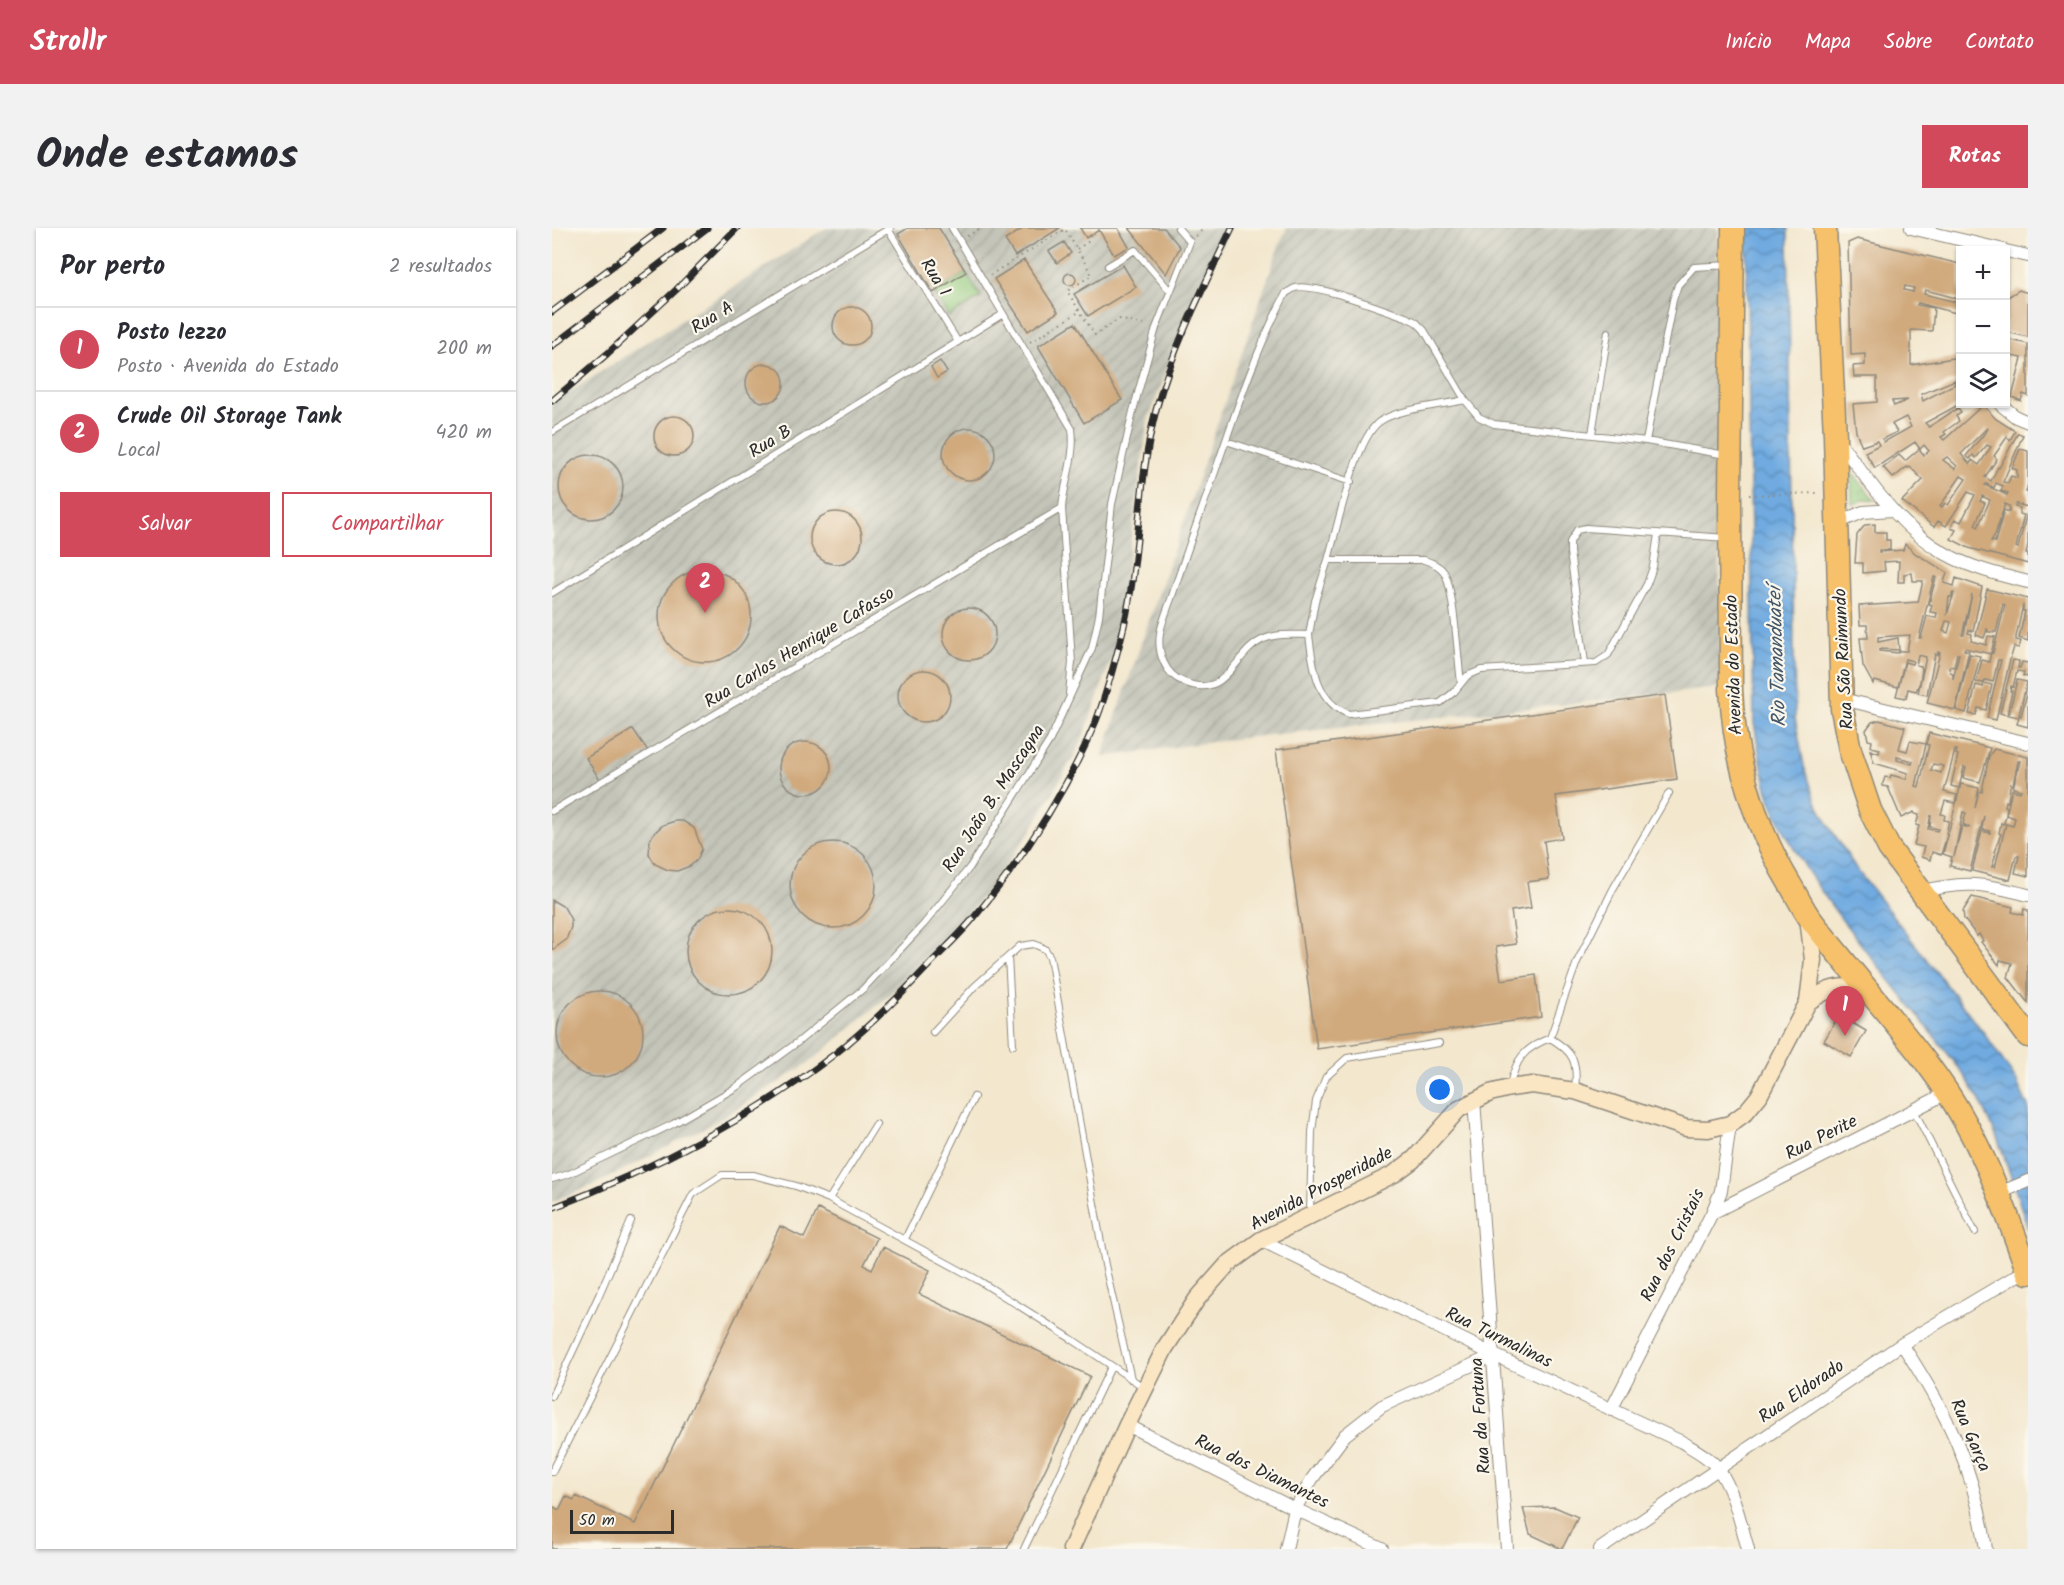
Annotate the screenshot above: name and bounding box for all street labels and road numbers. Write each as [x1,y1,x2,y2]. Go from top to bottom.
street label: Rua I [912,253,958,303]
street label: Rua A [686,294,740,343]
street label: Rua B [743,418,798,467]
street label: Rua Carlos Henrique Cafasso [699,580,901,717]
street label: Rua São Raimundo [1826,588,1863,730]
street label: Avenida do Estado [1718,594,1751,736]
street label: Rua João B. Mascagna [935,719,1053,879]
street label: Rua Perite [1780,1108,1863,1169]
street label: Avenida Prosperidade [1245,1139,1398,1239]
street label: Rua dos Cristais [1633,1184,1713,1307]
street label: Rua Turmalinas [1440,1300,1557,1377]
street label: Rua Eldorado [1753,1353,1851,1432]
street label: Rua da Fortuna [1463,1357,1500,1475]
street label: Rua Garça [1941,1395,1998,1477]
street label: Rua dos Diamantes [1189,1427,1334,1518]

